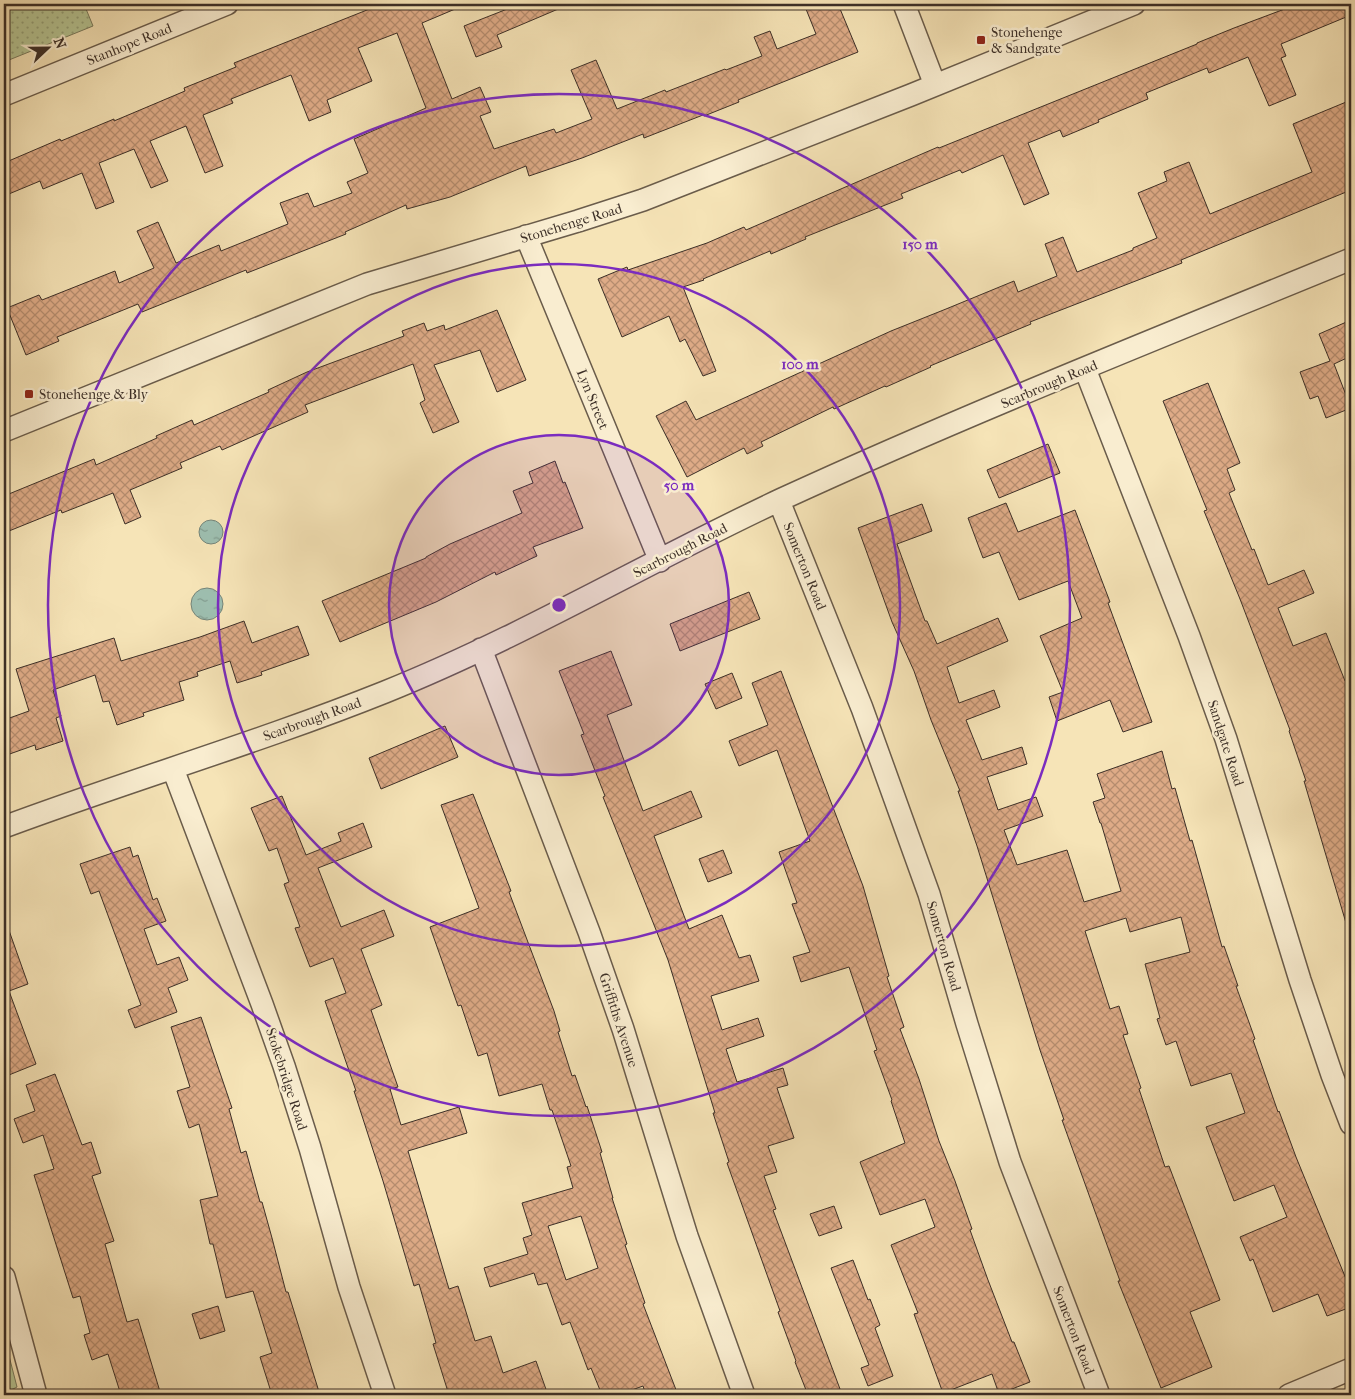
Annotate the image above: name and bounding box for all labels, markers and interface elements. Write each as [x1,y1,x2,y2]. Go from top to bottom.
street label: Stanhope Road [84,20,175,69]
north arrow [22,22,72,72]
place label: Stonehenge & Sandgate [991,24,1062,57]
marker: Stonehenge & Sandgate [975,34,987,46]
text: N [50,35,70,52]
street label: Stonehenge Road [518,200,624,247]
text: 150 m [902,235,938,253]
text: 100 m [781,355,819,373]
street label: Scarbrough Road [998,356,1100,412]
street label: Lyn Street [573,366,612,432]
place label: Stonehenge & Bly [39,386,149,403]
marker: Stonehenge & Bly [23,388,35,400]
text: 50 m [664,476,695,494]
street label: Scarbrough Road [630,519,730,581]
street label: Somerton Road [779,520,830,613]
centre of rings [550,596,568,614]
street label: Scarbrough Road [261,694,364,745]
street label: Sandgate Road [1204,698,1248,789]
street label: Somerton Road [923,899,965,994]
street label: Griffiths Avenue [595,971,642,1070]
street label: Stokebridge Road [262,1026,311,1133]
street label: Somerton Road [1049,1284,1098,1377]

